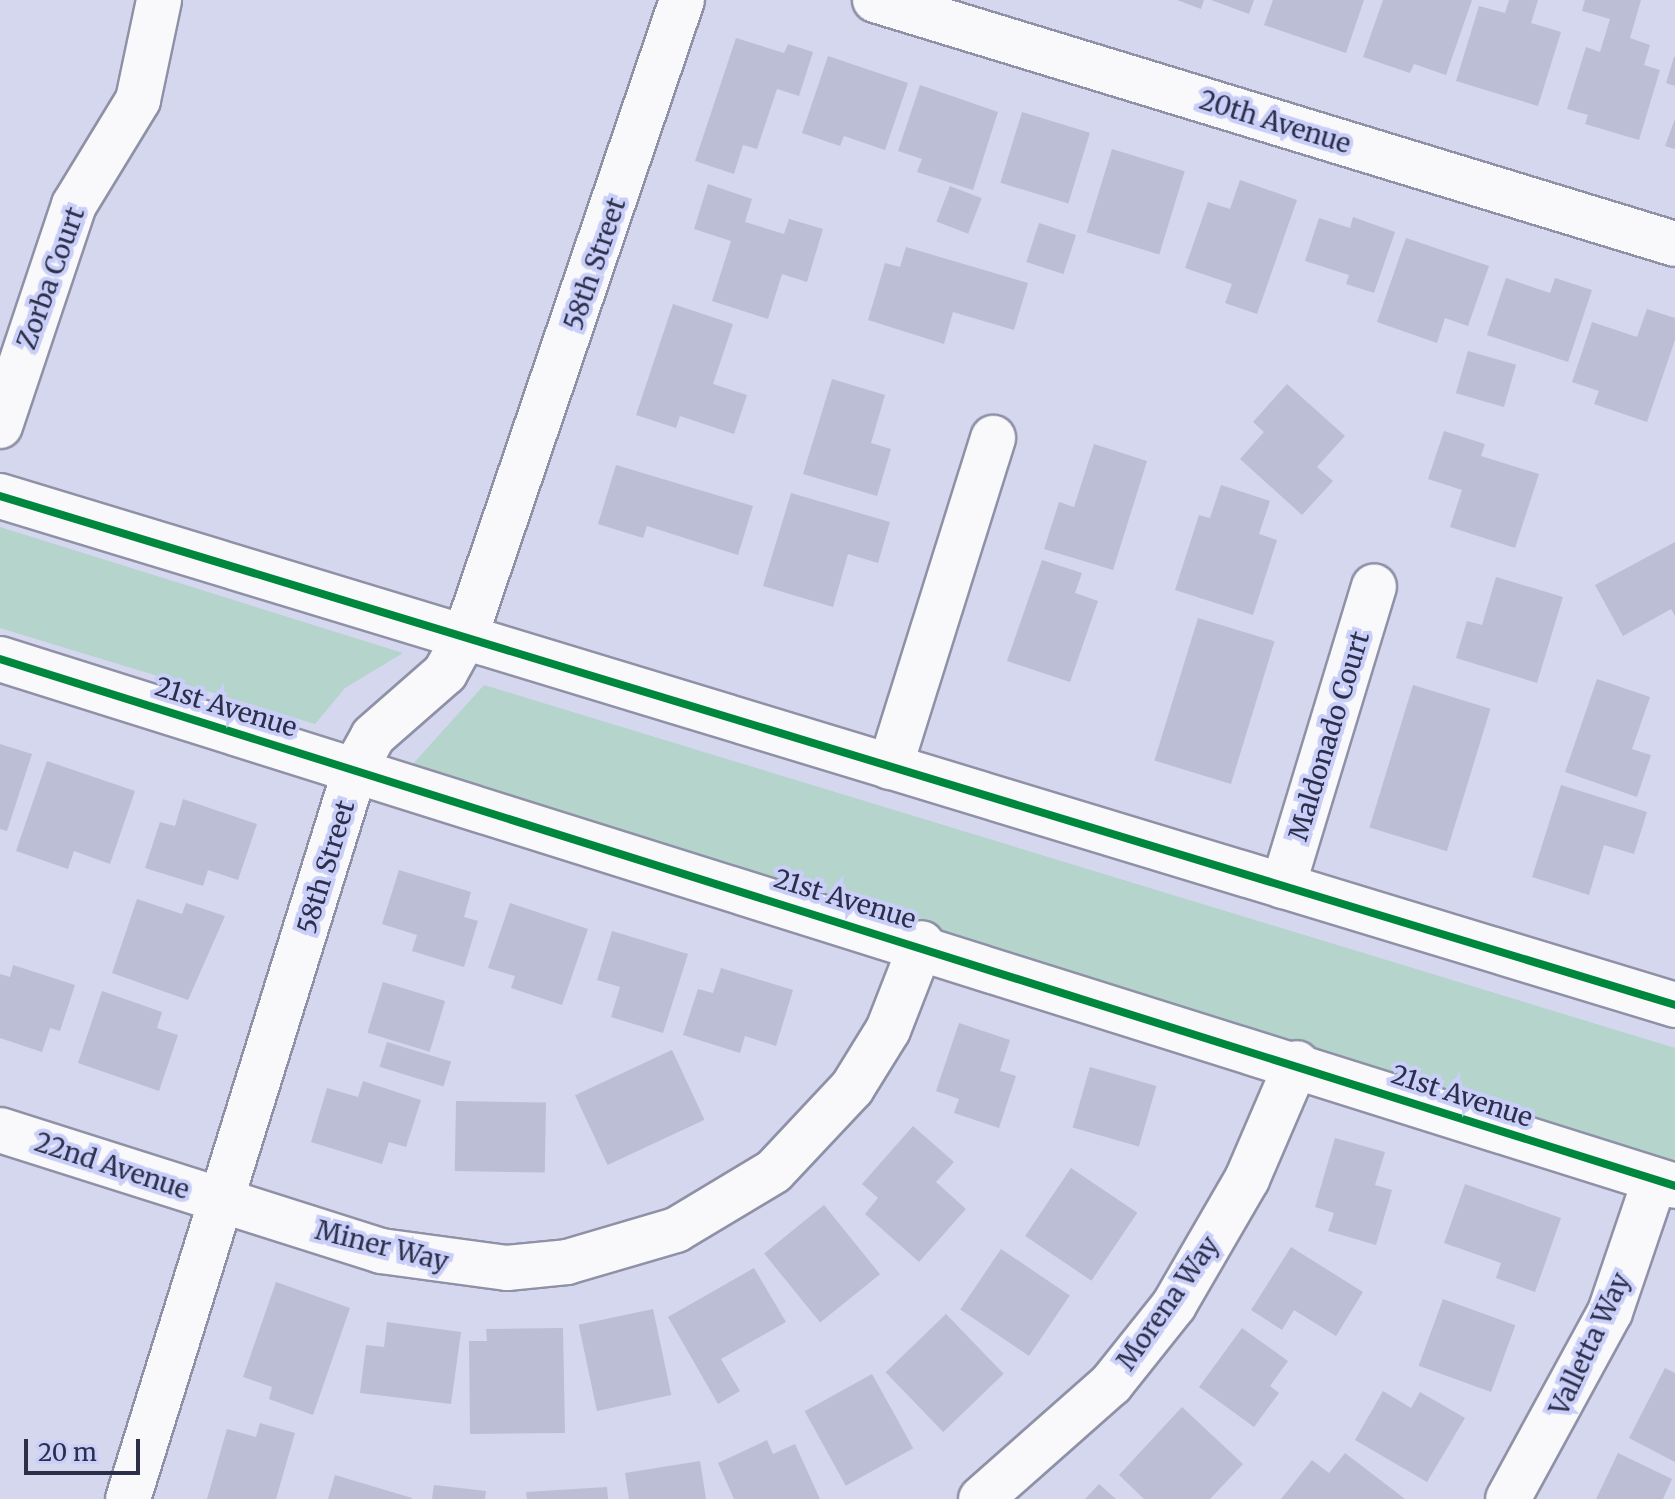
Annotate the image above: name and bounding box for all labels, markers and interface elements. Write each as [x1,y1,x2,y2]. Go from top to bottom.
street label: 20th Avenue [1196,84,1354,160]
street label: 58th Street [558,194,632,334]
street label: Zorba Court [11,203,91,353]
street label: Maldonado Court [1282,628,1376,844]
street label: 21st Avenue [151,671,301,743]
street label: 58th Street [291,797,361,937]
street label: 21st Avenue [770,863,920,935]
street label: 21st Avenue [1388,1059,1536,1133]
street label: 22nd Avenue [31,1126,193,1206]
street label: Miner Way [312,1214,452,1278]
street label: Morena Way [1110,1230,1226,1376]
street label: Valletta Way [1543,1268,1637,1420]
scale bar [28,1423,144,1473]
text: 20 m [38,1437,97,1468]

